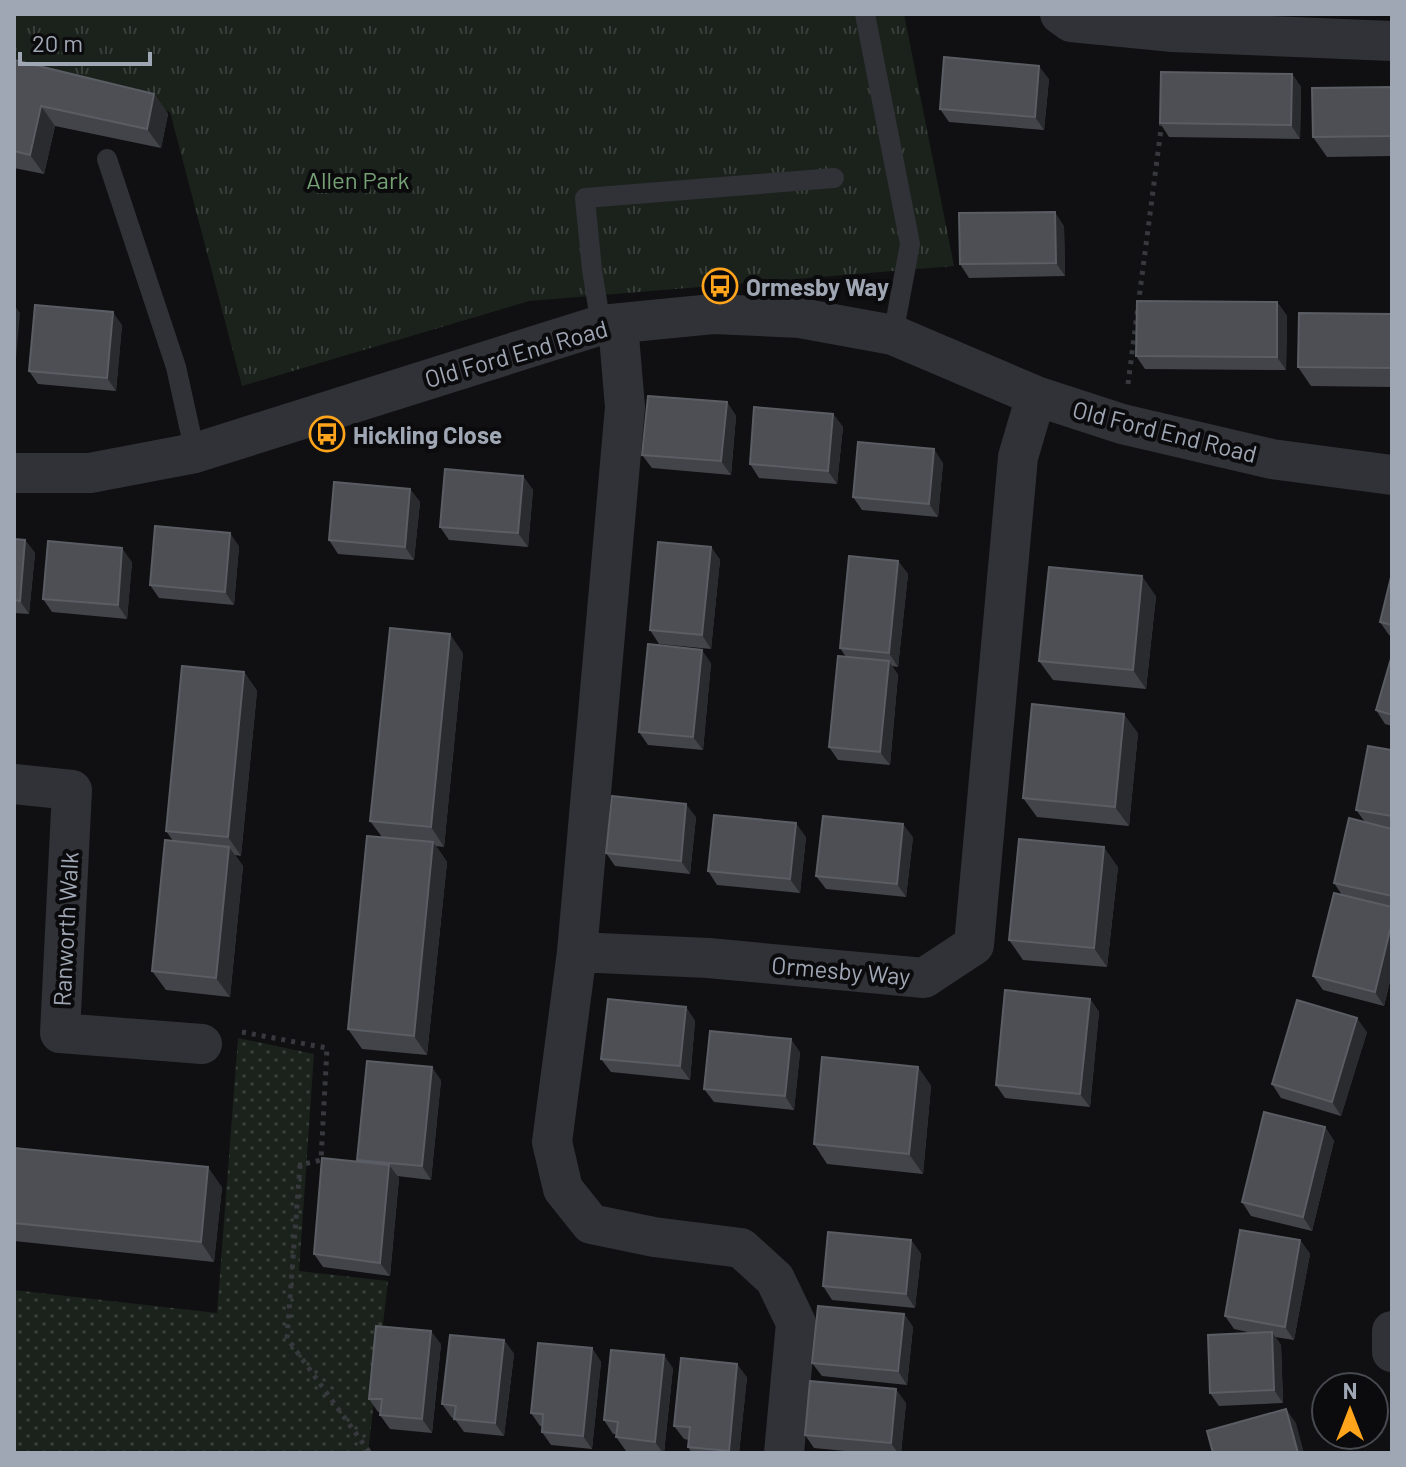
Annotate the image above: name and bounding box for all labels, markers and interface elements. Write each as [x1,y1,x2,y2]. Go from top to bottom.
scale bar [20,16,150,66]
text: 20 m [32,28,83,57]
park label: Allen Park [306,165,410,194]
bus stop icon: Ormesby Way [701,267,739,305]
place label: Ormesby Way [746,272,889,301]
street label: Old Ford End Road [421,313,611,393]
street label: Old Ford End Road [1070,394,1260,468]
bus stop icon: Hickling Close [308,415,346,453]
place label: Hickling Close [353,420,502,449]
street label: Ranworth Walk [46,851,84,1007]
street label: Ormesby Way [770,949,912,991]
north arrow [1310,1371,1390,1451]
text: N [1343,1377,1357,1403]

